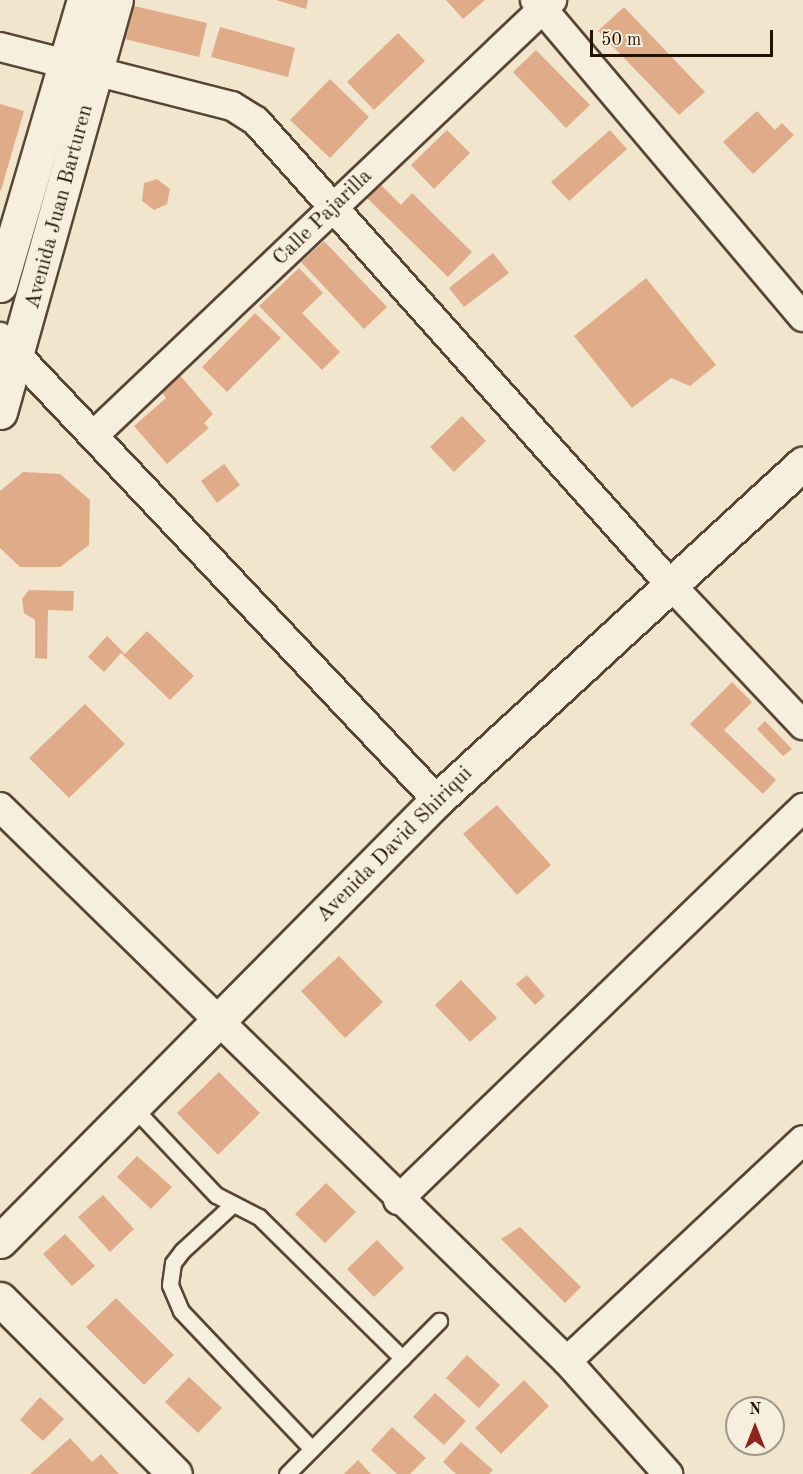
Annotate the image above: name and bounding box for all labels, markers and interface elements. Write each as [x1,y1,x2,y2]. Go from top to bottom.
scale bar [593,18,776,56]
text: 50 m [601,31,641,49]
street label: Avenida Juan Barturen [21,102,99,312]
street label: Calle Pajarilla [268,164,378,272]
street label: Avenida David Shiriqui [312,762,478,928]
north arrow [725,1396,785,1456]
text: N [749,1402,761,1418]

